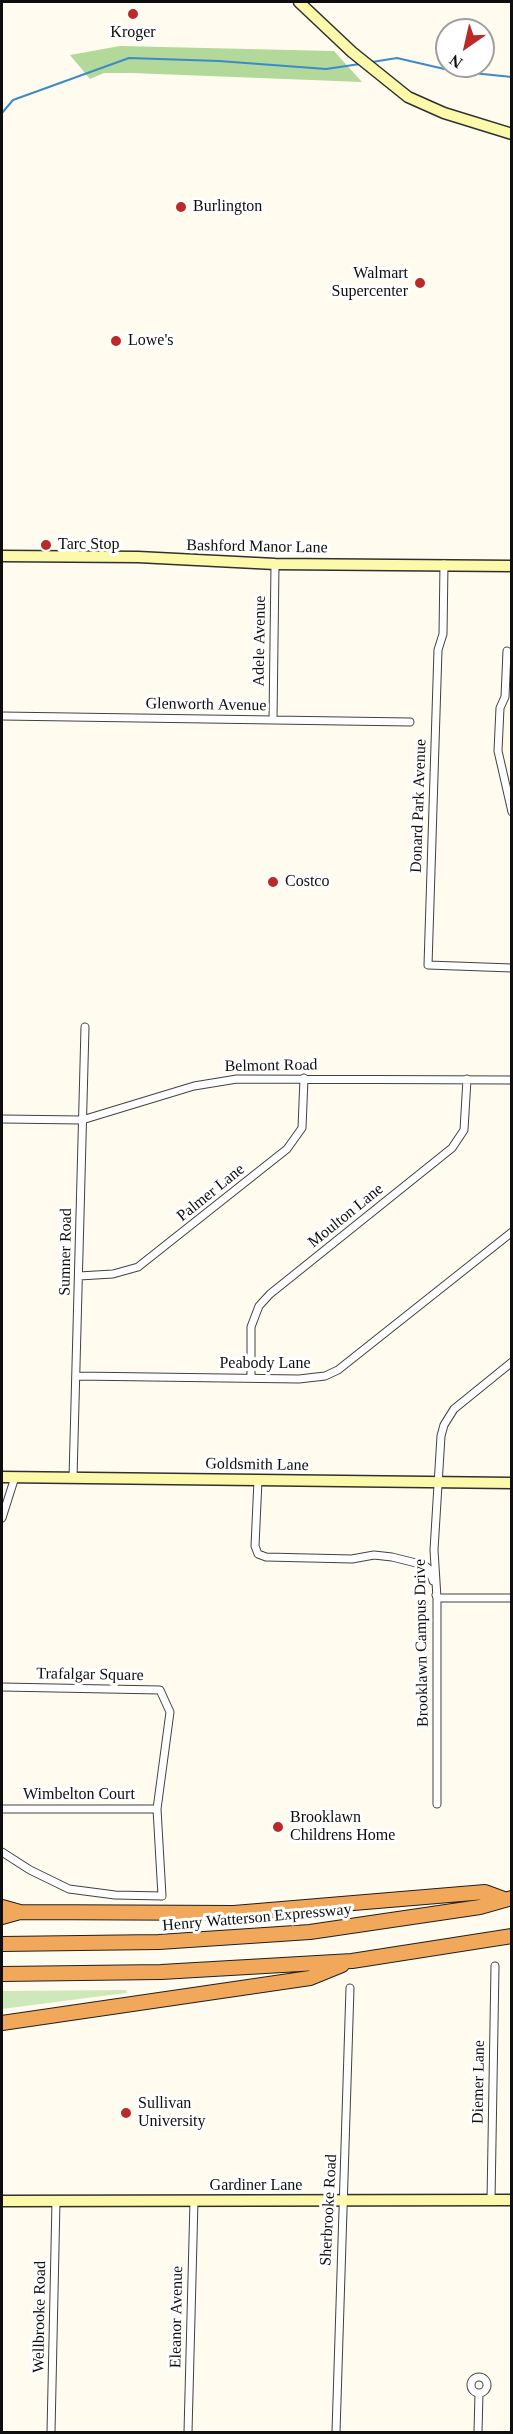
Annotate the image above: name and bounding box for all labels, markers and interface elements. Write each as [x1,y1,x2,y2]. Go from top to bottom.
marker: Kroger [126,7,140,21]
north arrow [435,18,495,78]
place label: Kroger [110,23,156,43]
text: N [446,51,465,72]
place label: Burlington [193,197,262,217]
marker: Burlington [174,200,188,214]
place label: Walmart Supercenter [332,264,408,302]
marker: Walmart Supercenter [413,276,427,290]
place label: Lowe's [128,331,174,351]
marker: Lowe's [109,334,123,348]
place label: Tarc Stop [58,535,120,555]
street label: Bashford Manor Lane [186,536,328,558]
marker: Tarc Stop [39,538,53,552]
street label: Adele Avenue [250,595,270,687]
street label: Glenworth Avenue [145,694,267,716]
street label: Donard Park Avenue [407,739,431,873]
place label: Costco [285,872,329,892]
marker: Costco [266,875,280,889]
street label: Belmont Road [224,1056,318,1076]
street label: Palmer Lane [173,1160,249,1226]
street label: Moulton Lane [305,1180,387,1252]
street label: Sumner Road [56,1208,76,1296]
street label: Peabody Lane [219,1354,311,1374]
street label: Goldsmith Lane [205,1454,309,1476]
street label: Brooklawn Campus Drive [411,1559,433,1727]
street label: Trafalgar Square [36,1664,144,1686]
street label: Wimbelton Court [23,1785,135,1805]
place label: Brooklawn Childrens Home [290,1808,395,1846]
marker: Brooklawn Childrens Home [271,1820,285,1834]
street label: Henry Watterson Expressway [162,1900,352,1936]
street label: Diemer Lane [469,2040,489,2124]
place label: Sullivan University [138,2094,206,2132]
marker: Sullivan University [119,2106,133,2120]
street label: Sherbrooke Road [316,2154,342,2266]
street label: Gardiner Lane [210,2176,302,2196]
street label: Wellbrooke Road [29,2261,51,2373]
street label: Eleanor Avenue [167,2266,187,2368]

